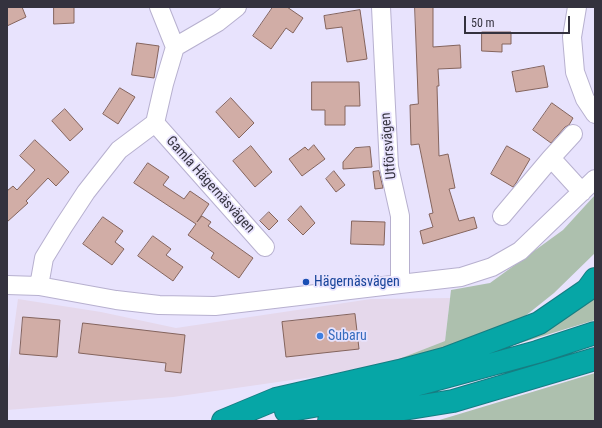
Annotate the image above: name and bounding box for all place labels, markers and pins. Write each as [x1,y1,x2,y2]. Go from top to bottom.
place label: Hägernäsvägen [314,274,400,290]
marker: Hägernäsvägen [301,277,311,287]
place label: Subaru [328,328,367,344]
marker: Subaru [315,331,325,341]

